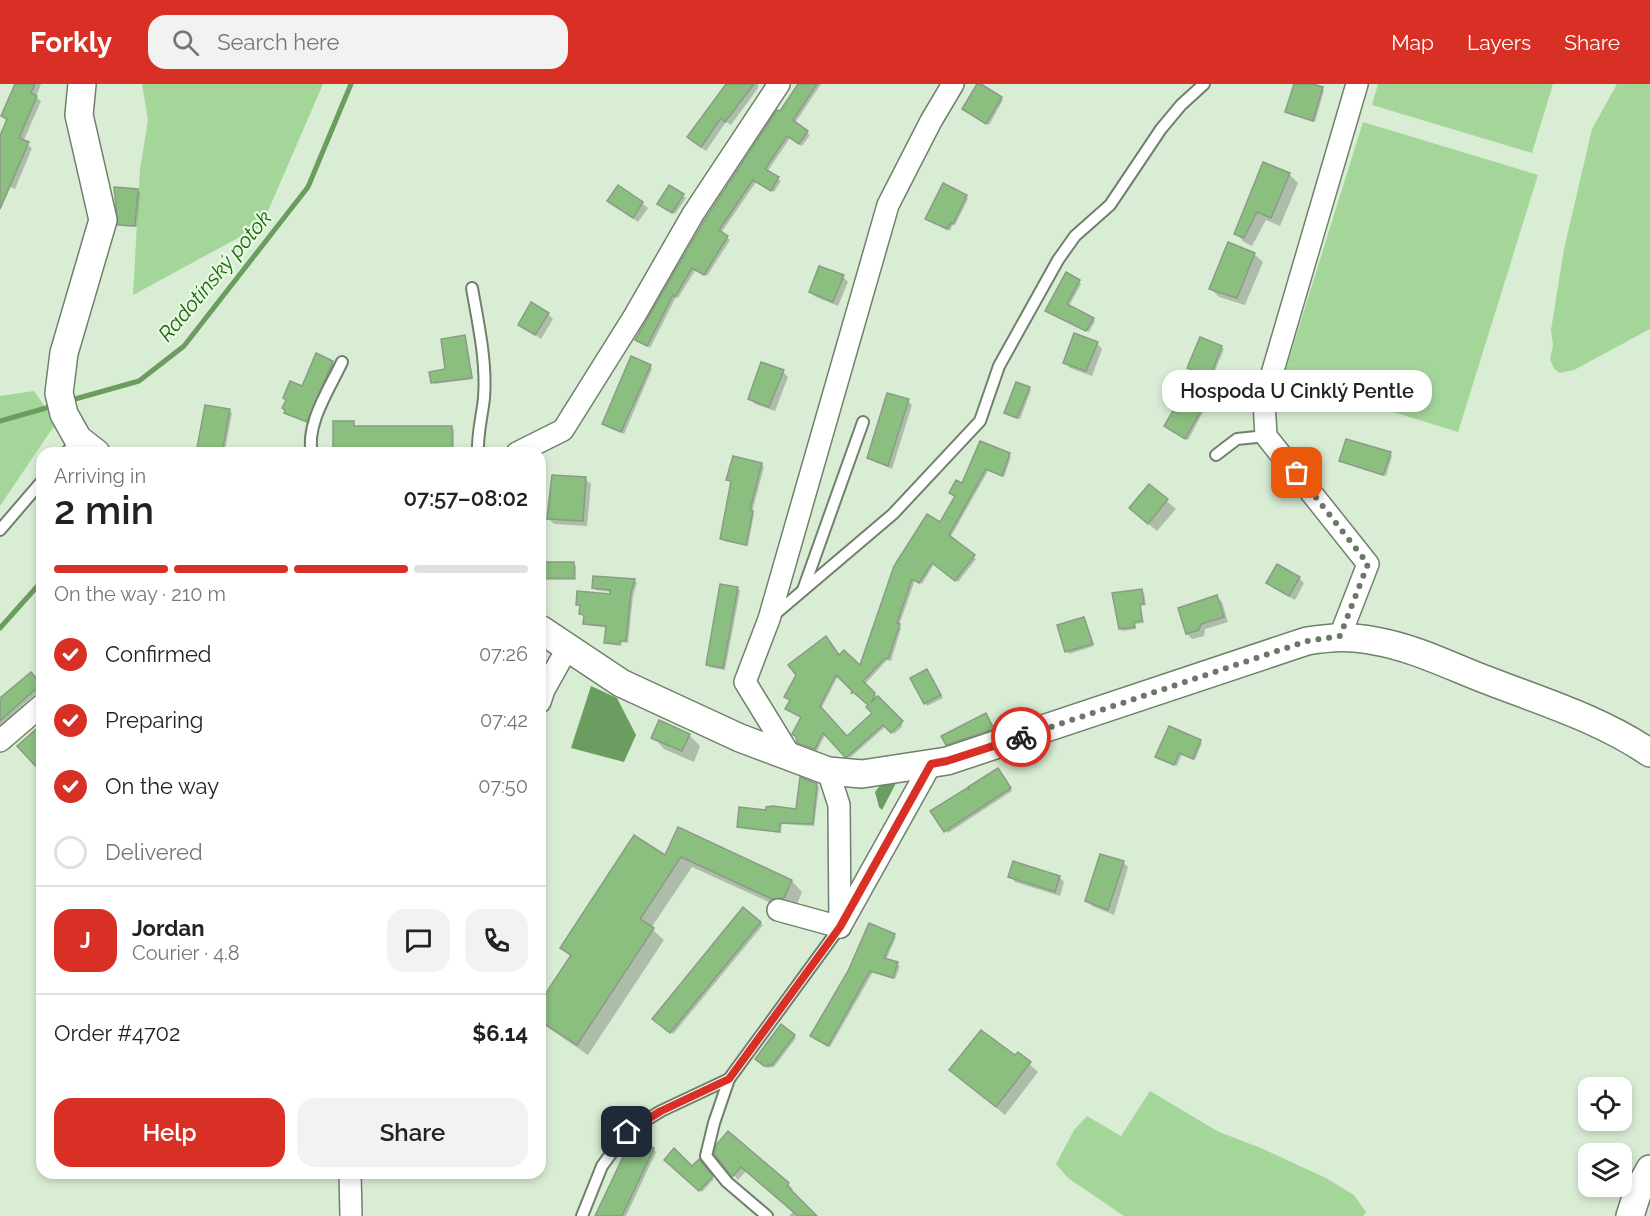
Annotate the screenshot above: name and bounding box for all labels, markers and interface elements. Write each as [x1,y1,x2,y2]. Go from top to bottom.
search box [148,15,568,69]
text: Forkly [30,26,112,59]
icon: search [169,26,202,59]
text: Search here [217,29,339,55]
text: Map [1391,30,1434,55]
text: Layers [1467,30,1531,55]
text: Share [1564,30,1620,55]
water label: Radotínský potok [153,205,277,346]
callout: Hospoda U Cinklý Pentle [1162,371,1432,413]
text: Hospoda U Cinklý Pentle [1180,379,1414,403]
pin [1271,447,1322,498]
icon: bag [1280,456,1313,489]
text: Arriving in [54,464,146,488]
text: 07:57–08:02 [404,485,528,511]
text: 2 min [54,487,154,533]
text: On the way · 210 m [54,582,226,606]
icon: check [54,638,87,671]
text: Confirmed [105,641,212,667]
text: 07:26 [479,642,528,666]
icon: check [54,704,87,737]
text: Preparing [105,707,203,733]
courier [991,707,1051,767]
text: 07:42 [480,708,528,732]
icon: bike [1005,721,1038,754]
icon: check [54,770,87,803]
text: On the way [105,773,219,799]
text: 07:50 [478,774,528,798]
text: Delivered [105,839,203,865]
button: chat [387,909,450,972]
button: phone [465,909,528,972]
text: Jordan [132,915,204,941]
text: J [80,927,91,953]
text: Courier · 4.8 [132,941,240,965]
text: Order #4702 [54,1020,181,1046]
text: $6.14 [472,1020,528,1046]
map controls [1578,1077,1632,1197]
button: locate [1578,1077,1632,1131]
button: Help [54,1098,285,1167]
button: Share [297,1098,528,1167]
pin [601,1106,652,1157]
icon: home [610,1115,643,1148]
button: layers [1578,1143,1632,1197]

